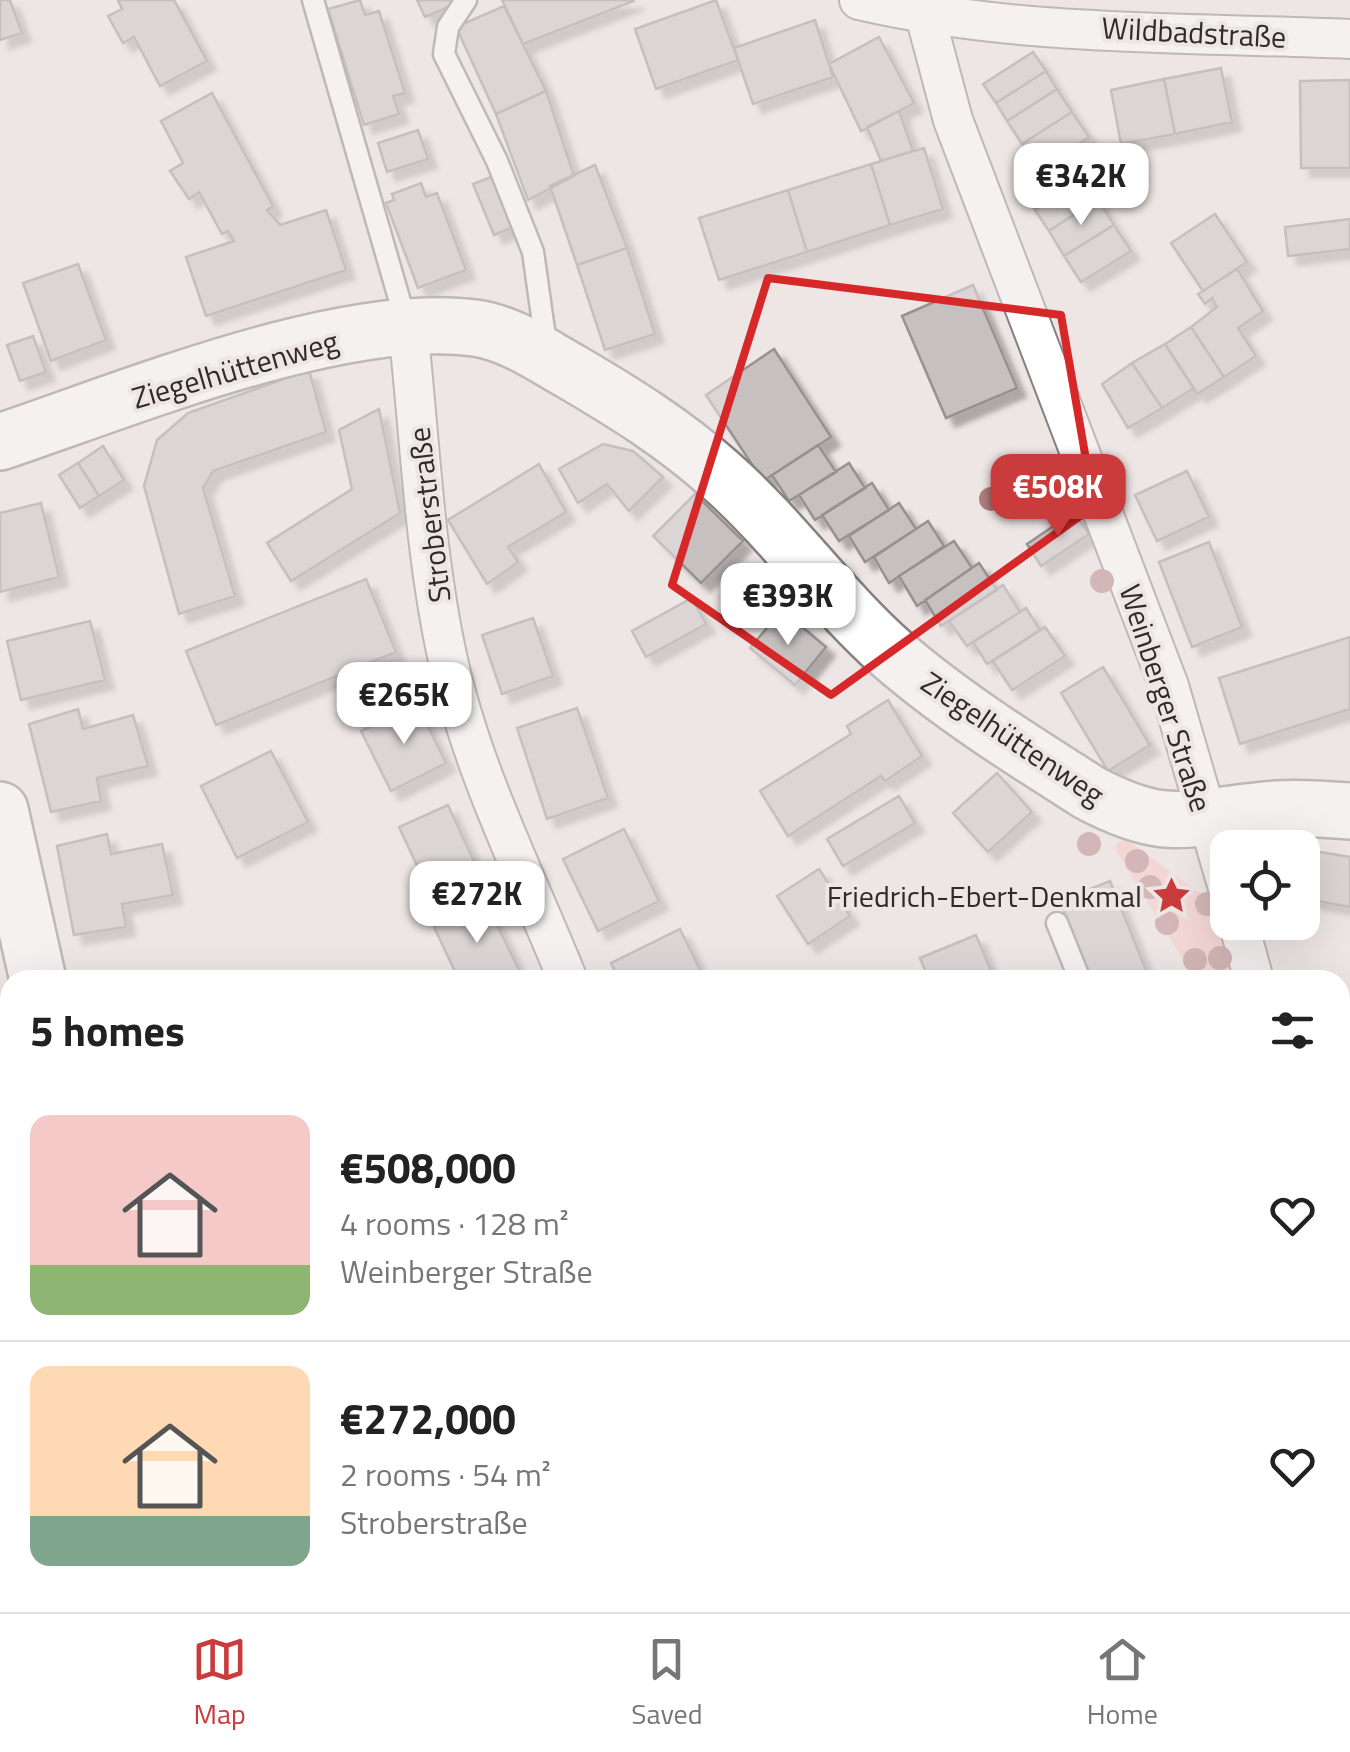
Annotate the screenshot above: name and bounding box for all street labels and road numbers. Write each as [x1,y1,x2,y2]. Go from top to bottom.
street label: Wildbadstraße [1100,4,1288,60]
street label: Ziegelhüttenweg [126,318,344,420]
street label: Stroberstraße [395,425,463,605]
street label: Weinberger Straße [1108,578,1224,818]
street label: Ziegelhüttenweg [912,659,1114,817]

